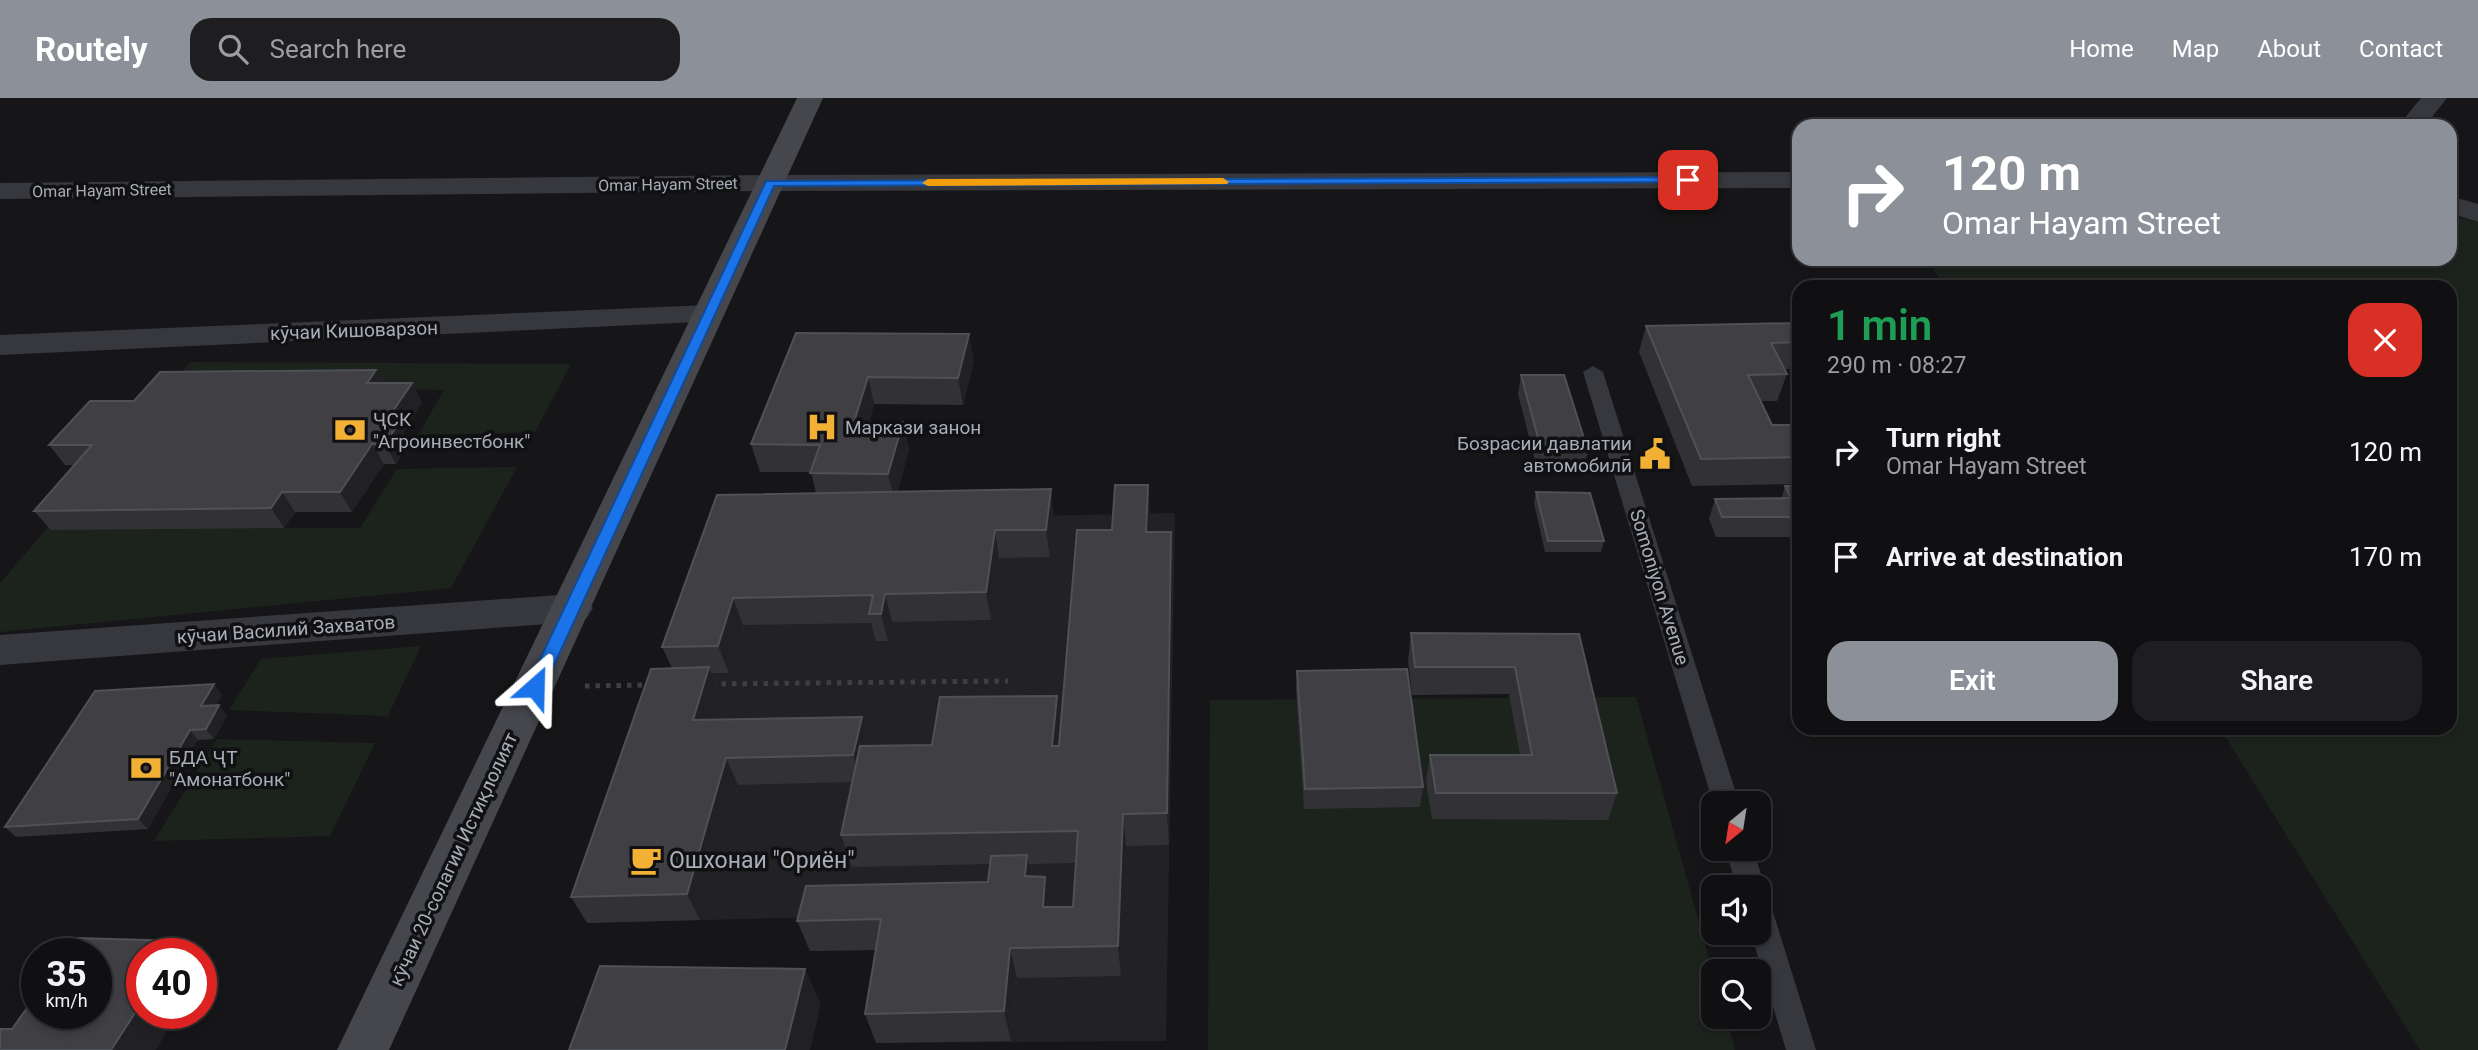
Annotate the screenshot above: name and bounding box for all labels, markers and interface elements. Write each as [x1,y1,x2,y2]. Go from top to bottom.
search box [190,18,680,81]
text: Routely [35,30,148,69]
icon: search [214,30,252,68]
text: Search here [270,34,406,64]
text: Home [2069,35,2134,63]
text: Map [2172,35,2219,63]
text: About [2257,35,2321,63]
text: Contact [2359,35,2443,63]
text: 120 m [1942,145,2081,202]
icon: right [1827,147,1918,238]
pin [1658,150,1718,210]
icon: arrive [1669,161,1707,199]
street label: Omar Hayam Street [598,174,738,195]
street label: Omar Hayam Street [32,180,172,201]
text: Omar Hayam Street [1942,204,2221,242]
text: 1 min [1827,301,1932,350]
button: close [2348,303,2422,377]
street label: кӯчаи Кишоварзон [270,316,438,345]
text: 290 m · 08:27 [1827,352,1966,379]
place label: ҶСК "Агроинвестбонк" [373,408,530,453]
hospital icon: Маркази занон [805,410,839,444]
bank icon: ҶСК "Агроинвестбонк" [333,413,367,447]
place label: Маркази занон [845,416,981,439]
text: Turn right [1886,423,2001,453]
place label: Бозрасии давлатии автомобилӣ [1457,432,1632,477]
icon: right [1827,433,1865,471]
public building icon: Бозрасии давлатии автомобилӣ [1638,437,1672,471]
text: 120 m [2349,437,2422,467]
text: Omar Hayam Street [1886,453,2087,480]
street label: Somoniyon Avenue [1625,506,1694,668]
icon: arrive [1827,538,1865,576]
text: Arrive at destination [1886,542,2123,572]
text: 170 m [2349,542,2422,572]
street label: кӯчаи Василий Захватов [176,610,396,649]
button: Exit [1827,641,2118,721]
button: Share [2132,641,2422,721]
position arrow [498,650,572,724]
street label: кӯчаи 20-солагии Истиқлолият [385,729,522,990]
place label: БДА ҶТ "Амонатбонк" [169,746,290,791]
bank icon: БДА ҶТ "Амонатбонк" [129,751,163,785]
north arrow [1701,791,1771,861]
map controls [1701,791,1771,1029]
cafe icon: Ошхонаи "Ориён" [629,843,663,877]
place label: Ошхонаи "Ориён" [669,847,855,874]
button: sound [1701,875,1771,945]
speed limit sign: 40 [126,938,217,1029]
text: 35 [46,954,87,995]
button: search [1701,959,1771,1029]
text: km/h [45,990,88,1011]

